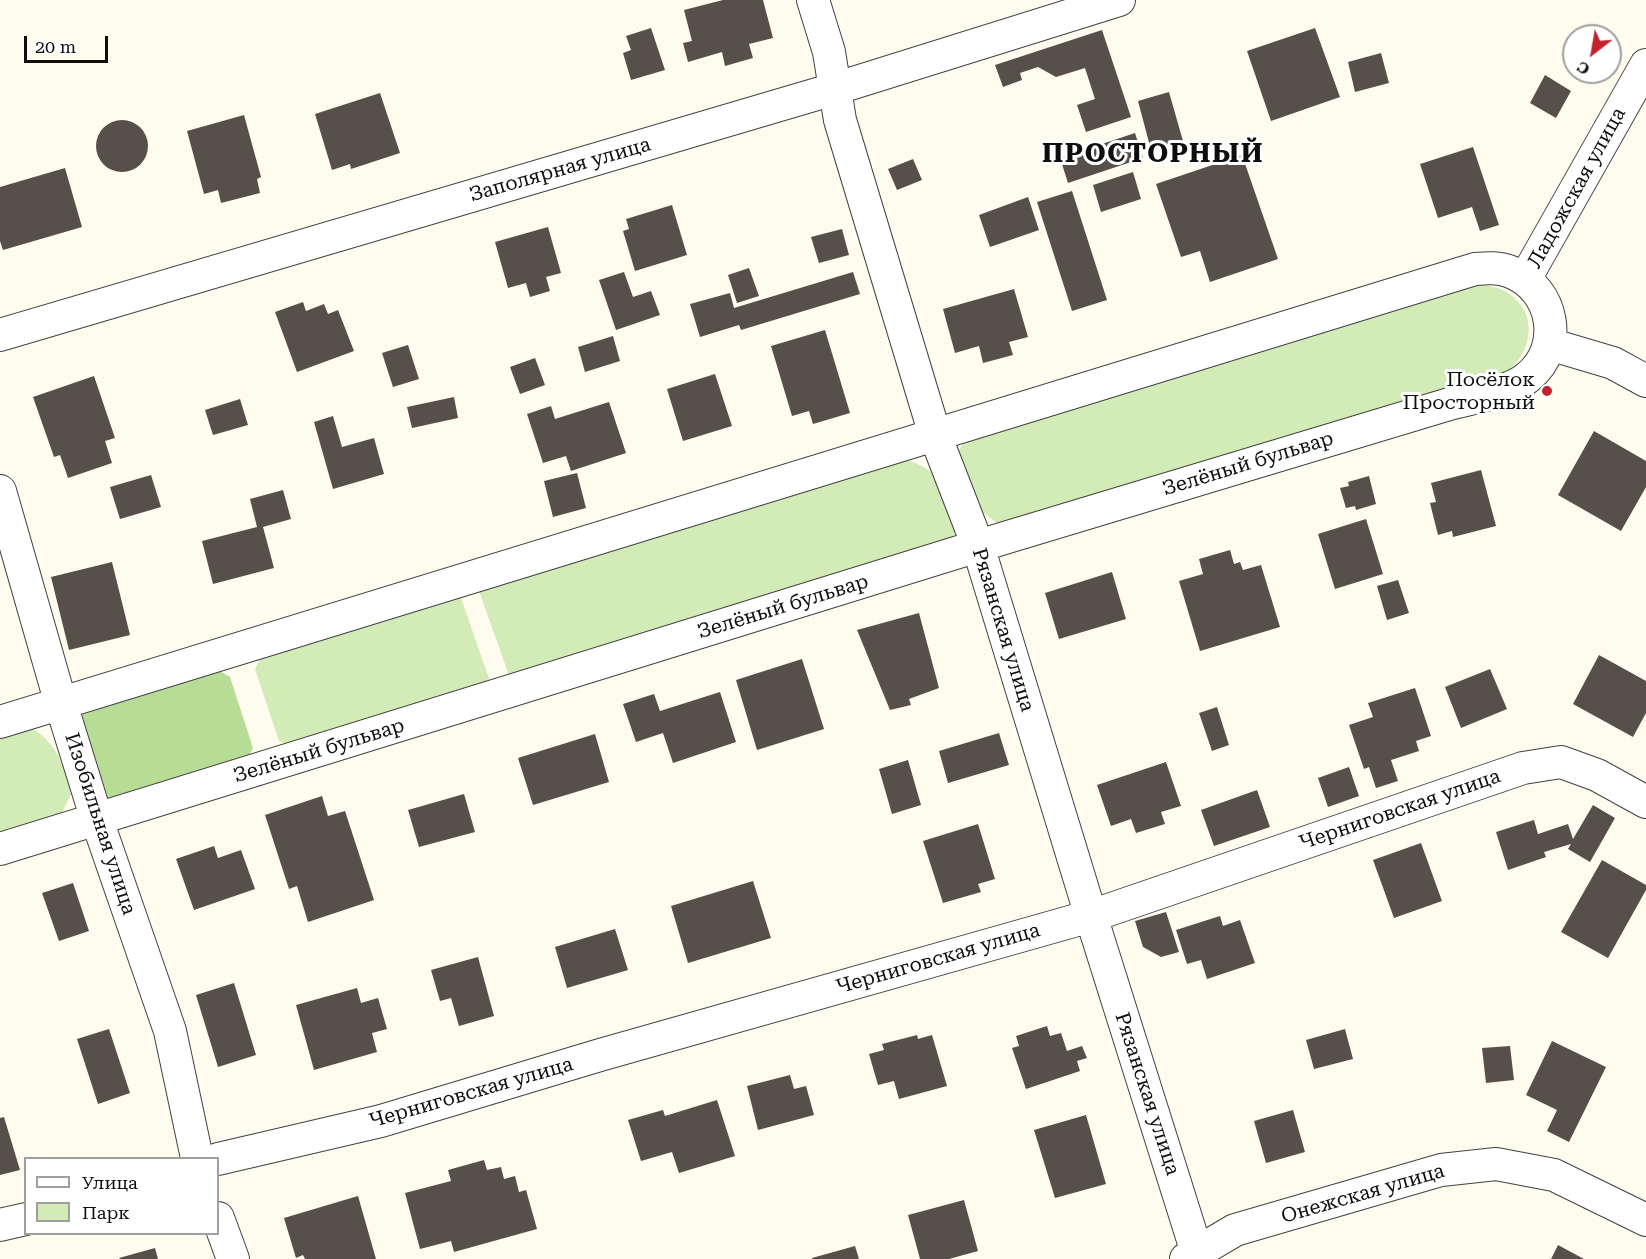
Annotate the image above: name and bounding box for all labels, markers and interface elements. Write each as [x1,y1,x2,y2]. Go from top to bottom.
scale bar [27,24,111,62]
north arrow [1562,24,1622,84]
text: 20 m [35,36,76,57]
text: С [1574,57,1593,79]
street label: Ладожская улица [1523,103,1631,273]
street label: Заполярная улица [466,133,654,207]
district label: ПРОСТОРНЫЙ [1042,138,1264,170]
place label: Посёлок Просторный [1403,368,1535,415]
marker: Посёлок Просторный [1540,384,1554,398]
street label: Зелёный бульвар [1160,427,1336,501]
street label: Рязанская улица [967,545,1039,715]
street label: Зелёный бульвар [695,570,871,644]
street label: Зелёный бульвар [231,714,407,788]
street label: Изобильная улица [59,730,141,918]
street label: Черниговская улица [1296,764,1504,856]
street label: Черниговская улица [833,918,1043,1000]
street label: Рязанская улица [1109,1010,1185,1178]
street label: Черниговская улица [366,1052,576,1134]
legend [24,1157,219,1235]
street label: Онежская улица [1279,1159,1447,1229]
text: Улица [82,1172,138,1193]
text: Парк [82,1202,130,1223]

